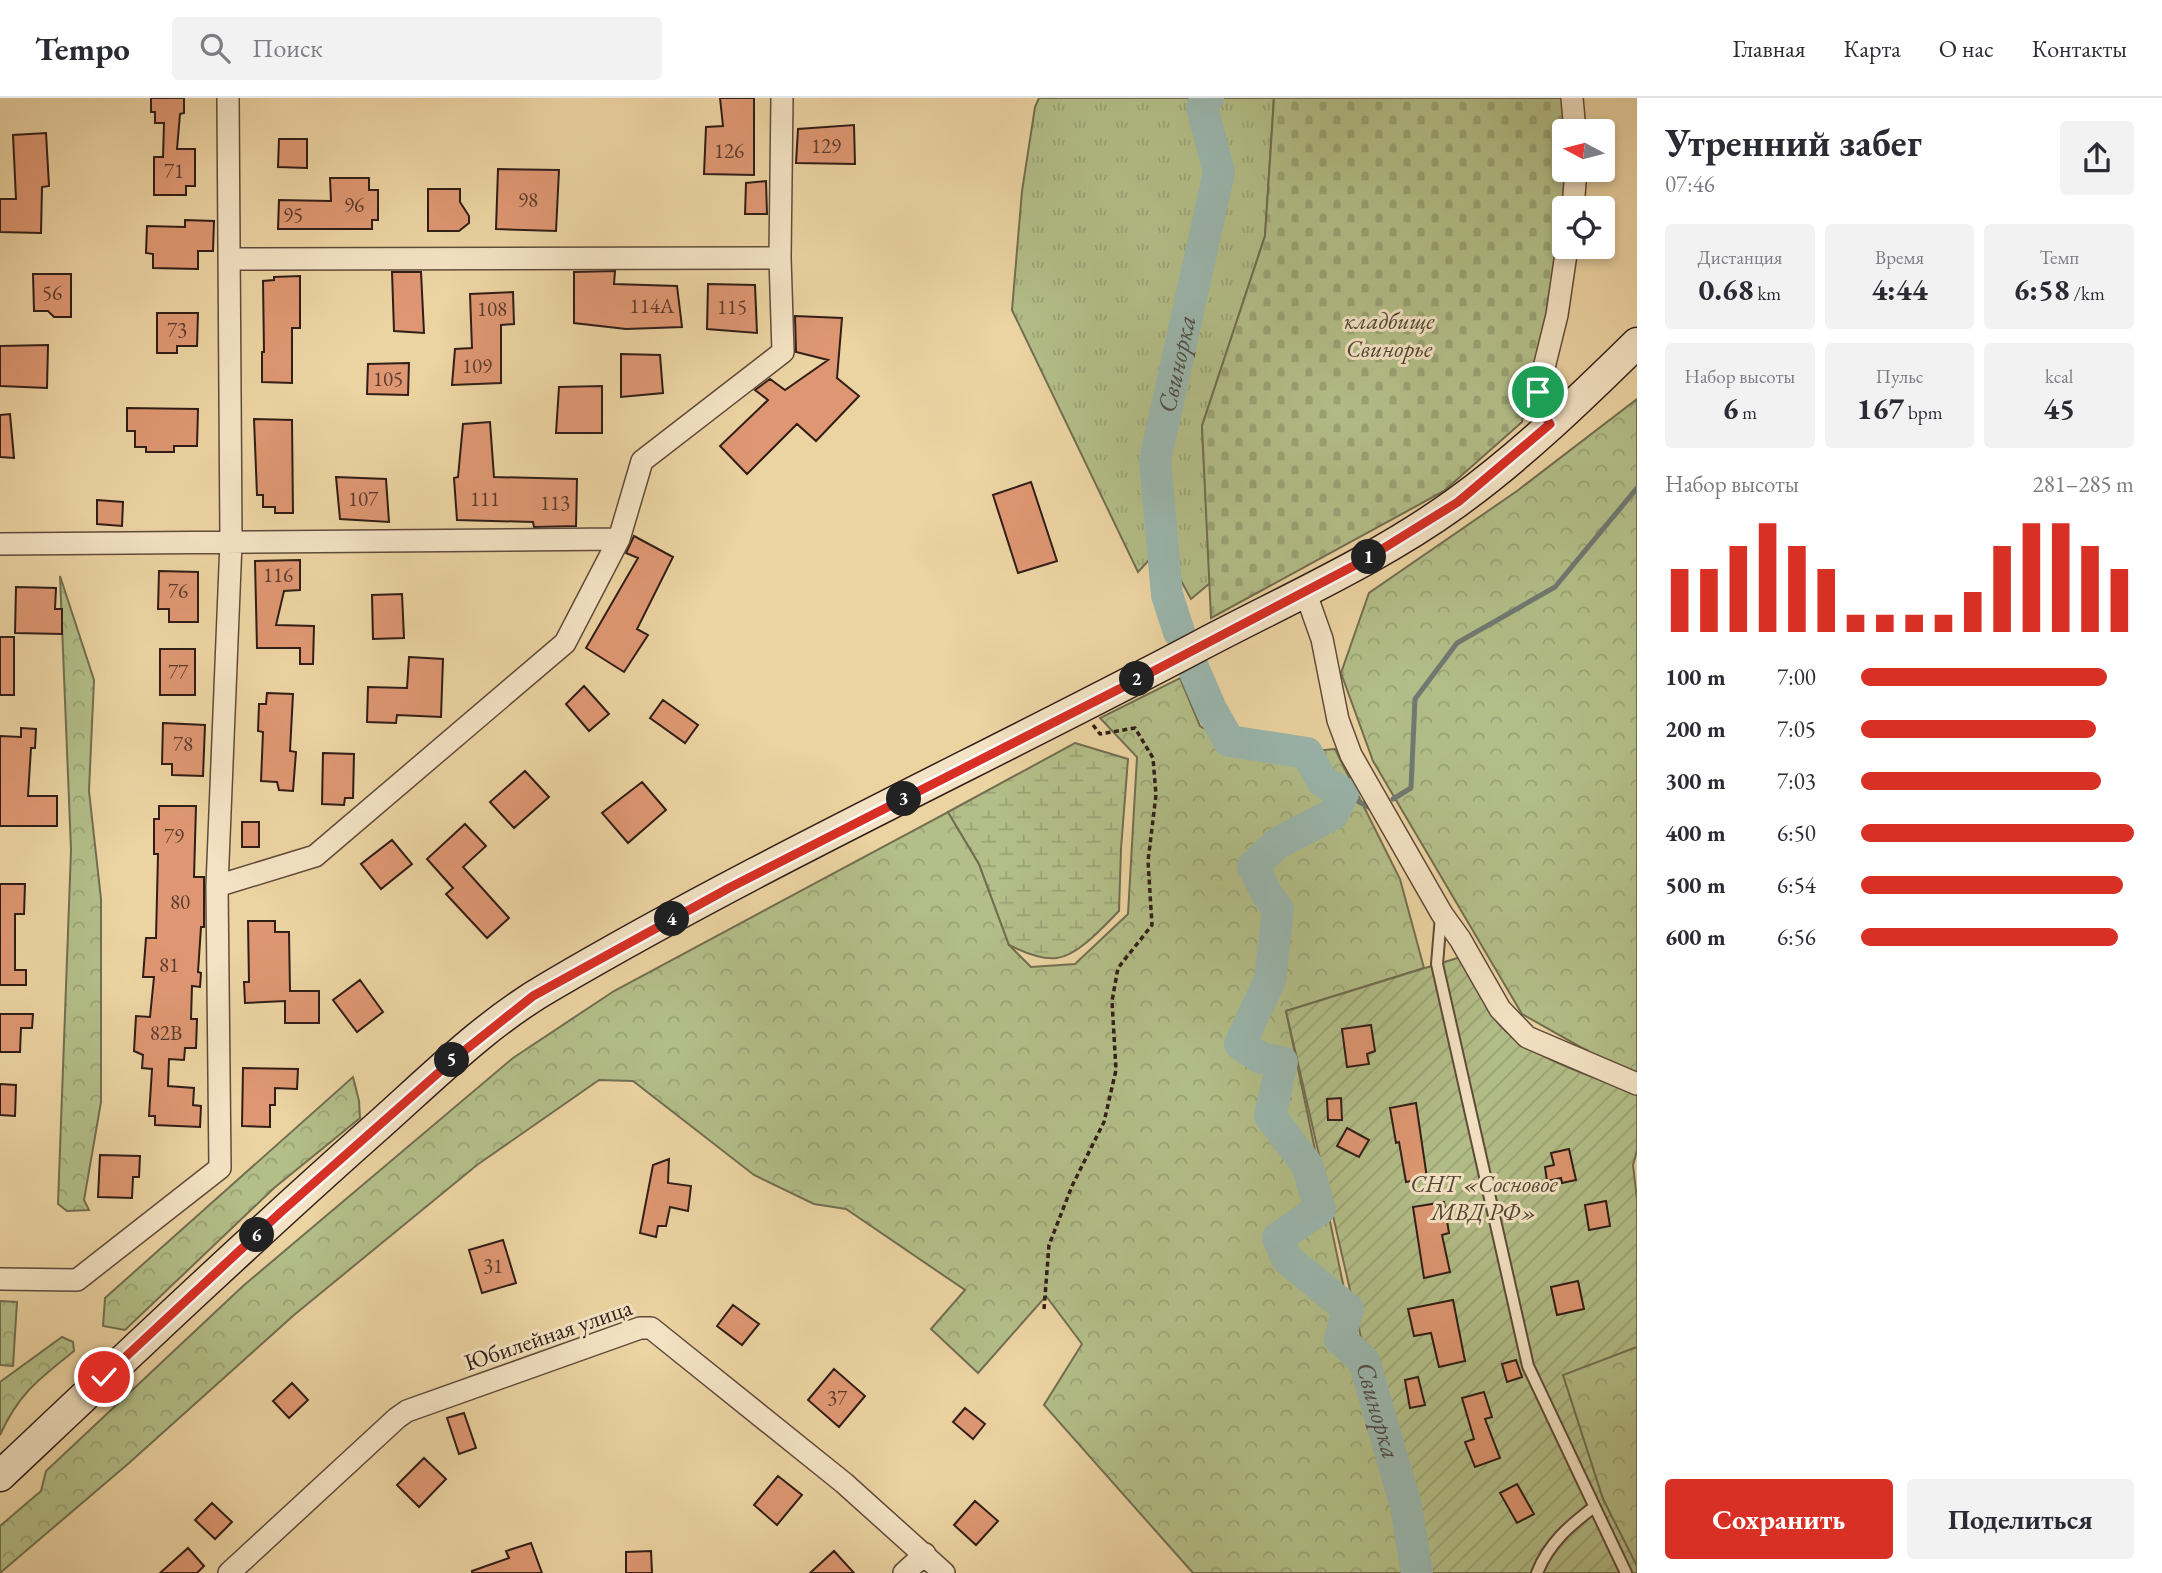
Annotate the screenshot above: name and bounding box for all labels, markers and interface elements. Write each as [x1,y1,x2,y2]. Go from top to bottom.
search box [172,17,662,80]
text: Tempo [35,27,130,70]
icon: search [196,29,234,67]
text: Поиск [252,31,323,65]
text: Главная [1732,33,1806,64]
text: Карта [1844,33,1901,64]
text: О нас [1939,33,1994,64]
text: Контакты [2032,33,2127,64]
text: Утренний забег [1665,118,1922,167]
north arrow [1552,119,1615,182]
map controls [1552,119,1615,259]
button: share [2060,121,2134,195]
house number: 129 [811,132,841,159]
house number: 126 [714,137,744,164]
house number: 71 [164,157,184,184]
text: 07:46 [1665,169,1715,199]
house number: 98 [518,186,538,213]
house number: 96 [344,191,364,218]
button: locate [1552,196,1615,259]
house number: 95 [283,201,303,228]
text: Дистанция [1697,245,1782,270]
text: Время [1875,245,1924,270]
text: Темп [2039,245,2079,270]
text: 0.68 [1699,270,1754,309]
text: 4:44 [1871,270,1928,309]
text: 6:58 [2014,270,2070,309]
house number: 56 [42,279,62,306]
text: km [1754,281,1781,306]
text: /km [2070,281,2105,306]
house number: 114А [630,292,675,319]
house number: 115 [717,293,747,320]
house number: 108 [477,295,507,322]
park label: кладбище Свинорье [1344,305,1435,364]
water label: Свинорка [1149,312,1204,416]
house number: 73 [167,316,187,343]
house number: 109 [462,352,492,379]
pin [1508,362,1568,422]
text: Набор высоты [1685,364,1795,389]
text: Пульс [1875,364,1924,389]
text: kcal [2045,364,2073,389]
house number: 105 [373,365,403,392]
icon: arrive [1519,373,1557,411]
text: 6 [1723,389,1738,428]
text: 167 [1857,389,1904,428]
text: 45 [2043,389,2075,428]
text: m [1738,400,1757,425]
text: bpm [1904,400,1942,425]
text: Набор высоты [1665,469,1799,499]
text: 281–285 m [2033,469,2134,499]
house number: 107 [348,485,379,512]
house number: 111 [470,485,500,512]
house number: 113 [540,489,570,516]
pin: 1 [1352,540,1386,574]
text: 1 [1363,544,1374,569]
house number: 116 [263,561,293,588]
house number: 76 [168,577,188,604]
house number: 77 [168,658,189,685]
pin: 2 [1120,662,1154,696]
text: 100 m [1665,662,1726,692]
text: 7:00 [1777,662,1816,692]
text: 2 [1131,666,1142,691]
text: 200 m [1665,714,1726,744]
text: 7:05 [1777,714,1816,744]
house number: 78 [173,730,193,757]
text: 300 m [1665,766,1726,796]
text: 7:03 [1777,766,1816,796]
pin: 3 [886,782,922,816]
text: 3 [898,786,909,811]
text: 400 m [1665,818,1726,848]
text: 6:50 [1777,818,1816,848]
house number: 79 [164,822,184,849]
text: 500 m [1665,870,1726,900]
text: 6:54 [1777,870,1816,900]
house number: 80 [170,888,190,915]
pin: 4 [654,902,690,936]
text: 4 [666,906,677,931]
text: 600 m [1665,922,1726,952]
text: 6:56 [1777,922,1816,952]
house number: 81 [159,951,179,978]
house number: 82В [150,1019,182,1046]
pin: 5 [434,1042,470,1077]
text: 5 [446,1047,457,1072]
park label: СНТ «Сосновое МВД РФ» [1410,1168,1559,1227]
pin: 6 [240,1218,274,1252]
text: 6 [251,1222,262,1247]
house number: 31 [483,1252,503,1279]
street label: Юбилейная улица [460,1291,636,1378]
pin [74,1347,134,1407]
icon: check [85,1358,123,1396]
water label: Свинорка [1348,1358,1408,1463]
house number: 37 [827,1384,848,1411]
button: Сохранить [1665,1479,1893,1559]
button: Поделиться [1907,1479,2134,1559]

